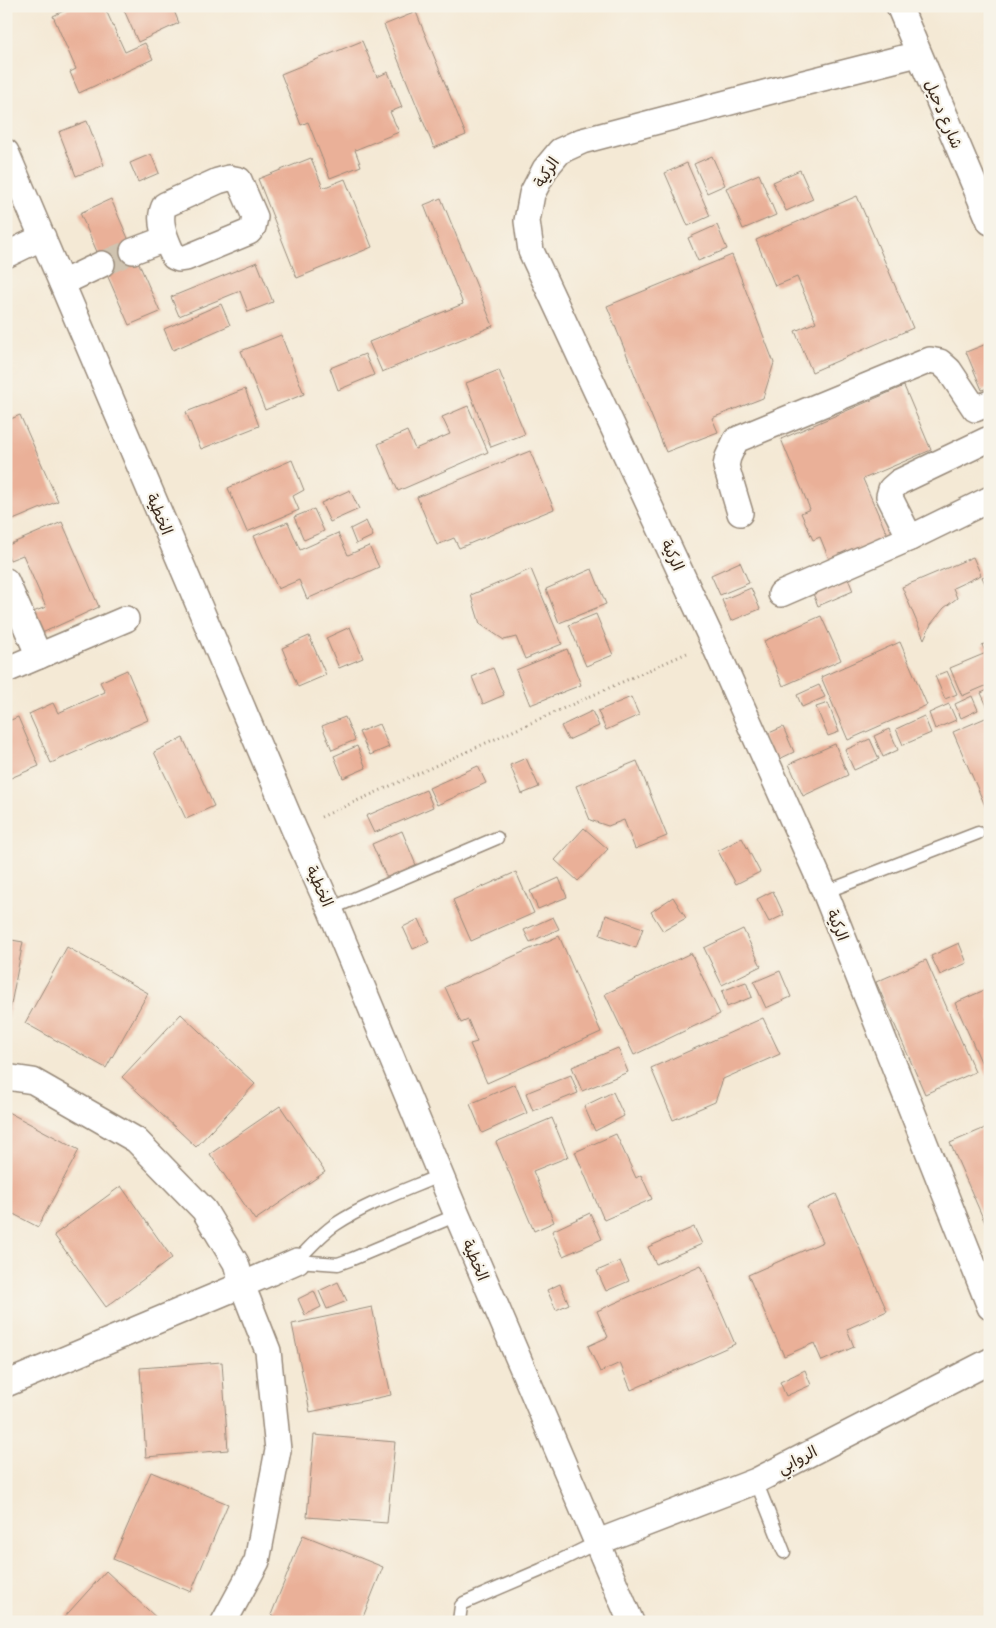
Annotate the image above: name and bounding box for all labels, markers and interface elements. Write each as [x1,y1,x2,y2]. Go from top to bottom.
street label: شارع دحيل [919,77,967,152]
street label: الركية [530,154,563,191]
street label: الخطية [142,491,177,538]
street label: الركية [657,537,688,574]
street label: الخطية [302,863,337,910]
street label: الركية [823,907,852,944]
street label: الخطية [458,1237,493,1284]
street label: الروابي [774,1441,823,1482]

